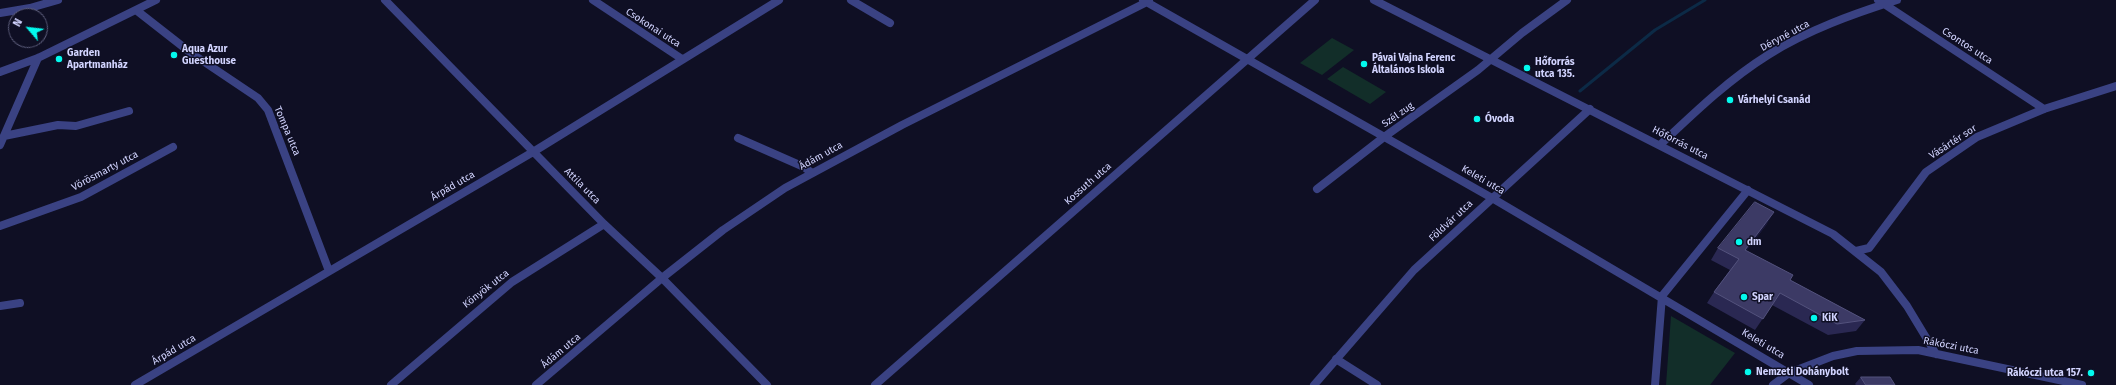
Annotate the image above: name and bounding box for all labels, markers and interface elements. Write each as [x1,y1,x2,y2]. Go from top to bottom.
street label: Csokonai utca [623,6,683,50]
north arrow [8,8,48,48]
text: N [10,16,25,29]
street label: Déryné utca [1758,18,1812,54]
street label: Csontos utca [1939,25,1995,67]
place label: Aqua Azur Guesthouse [182,43,236,66]
place label: Garden Apartmanház [67,47,128,70]
marker: Aqua Azur Guesthouse [169,50,179,60]
place label: Pávai Vajna Ferenc Általános Iskola [1372,52,1455,76]
marker: Garden Apartmanház [54,54,64,64]
place label: Hőforrás utca 135. [1535,56,1575,80]
marker: Pávai Vajna Ferenc Általános Iskola [1359,59,1369,69]
marker: Hőforrás utca 135. [1522,63,1532,73]
place label: Várhelyi Csanád [1738,94,1810,106]
marker: Várhelyi Csanád [1725,95,1735,105]
street label: Szél zug [1380,100,1416,130]
street label: Tompa utca [271,105,303,157]
place label: Óvoda [1485,113,1514,125]
marker: Óvoda [1472,114,1482,124]
street label: Vásártér sor [1927,122,1979,162]
street label: Hőforrás utca [1650,124,1710,162]
street label: Ádám utca [797,139,845,173]
street label: Vörösmarty utca [70,148,140,194]
street label: Kossuth utca [1062,160,1114,208]
street label: Keleti utca [1459,163,1507,197]
street label: Attila utca [561,165,603,207]
street label: Árpád utca [429,169,477,203]
street label: Földvár utca [1427,198,1475,244]
place label: dm [1747,236,1761,248]
marker: dm [1734,237,1744,247]
street label: Könyök utca [461,267,511,311]
place label: Spar [1752,291,1773,303]
marker: Spar [1739,292,1749,302]
place label: KiK [1822,312,1837,324]
marker: KiK [1809,313,1819,323]
street label: Keleti utca [1739,326,1787,362]
street label: Ádám utca [539,331,583,371]
street label: Árpád utca [150,332,198,368]
street label: Rákóczi utca [1922,335,1980,357]
place label: Nemzeti Dohánybolt [1756,366,1849,378]
marker: Nemzeti Dohánybolt [1743,367,1753,377]
place label: Rákóczi utca 157. [2007,367,2083,379]
marker: Rákóczi utca 157. [2086,368,2096,378]

